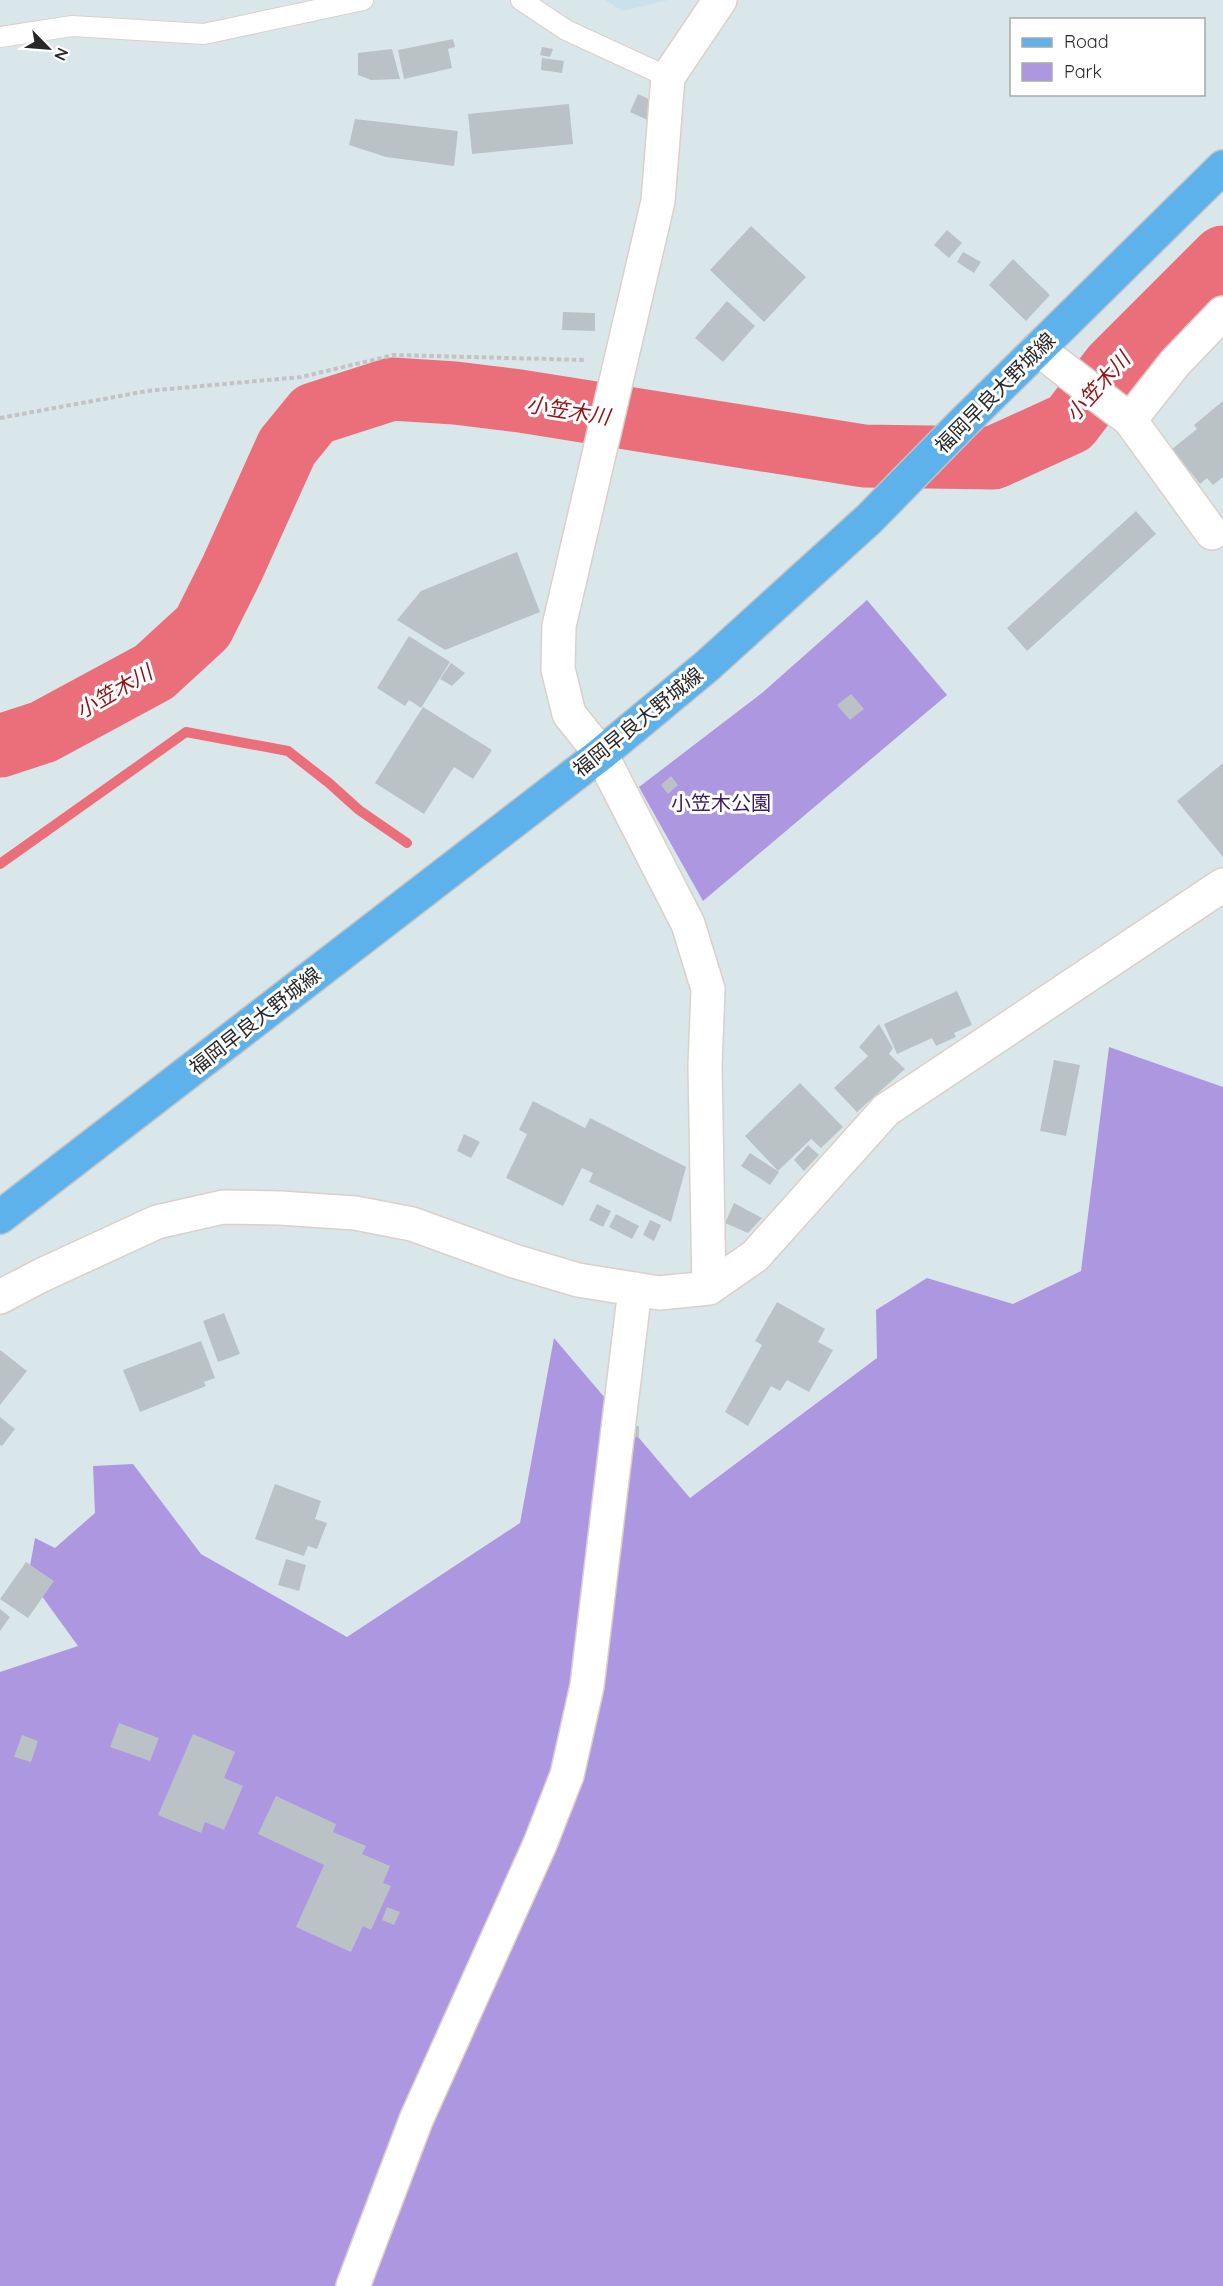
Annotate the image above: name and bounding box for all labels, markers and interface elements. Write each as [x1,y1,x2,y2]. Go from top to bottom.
north arrow [18,18,78,78]
legend [1010,18,1205,96]
text: Road [1064,30,1109,53]
text: N [50,45,73,64]
text: Park [1064,60,1102,83]
street label: 福岡早良大野城線 [929,327,1060,458]
water label: 小笠木川 [1059,345,1136,426]
water label: 小笠木川 [525,391,614,430]
water label: 小笠木川 [71,658,158,723]
street label: 福岡早良大野城線 [568,662,708,782]
park label: 小笠木公園 [671,790,771,815]
street label: 福岡早良大野城線 [184,962,325,1080]

